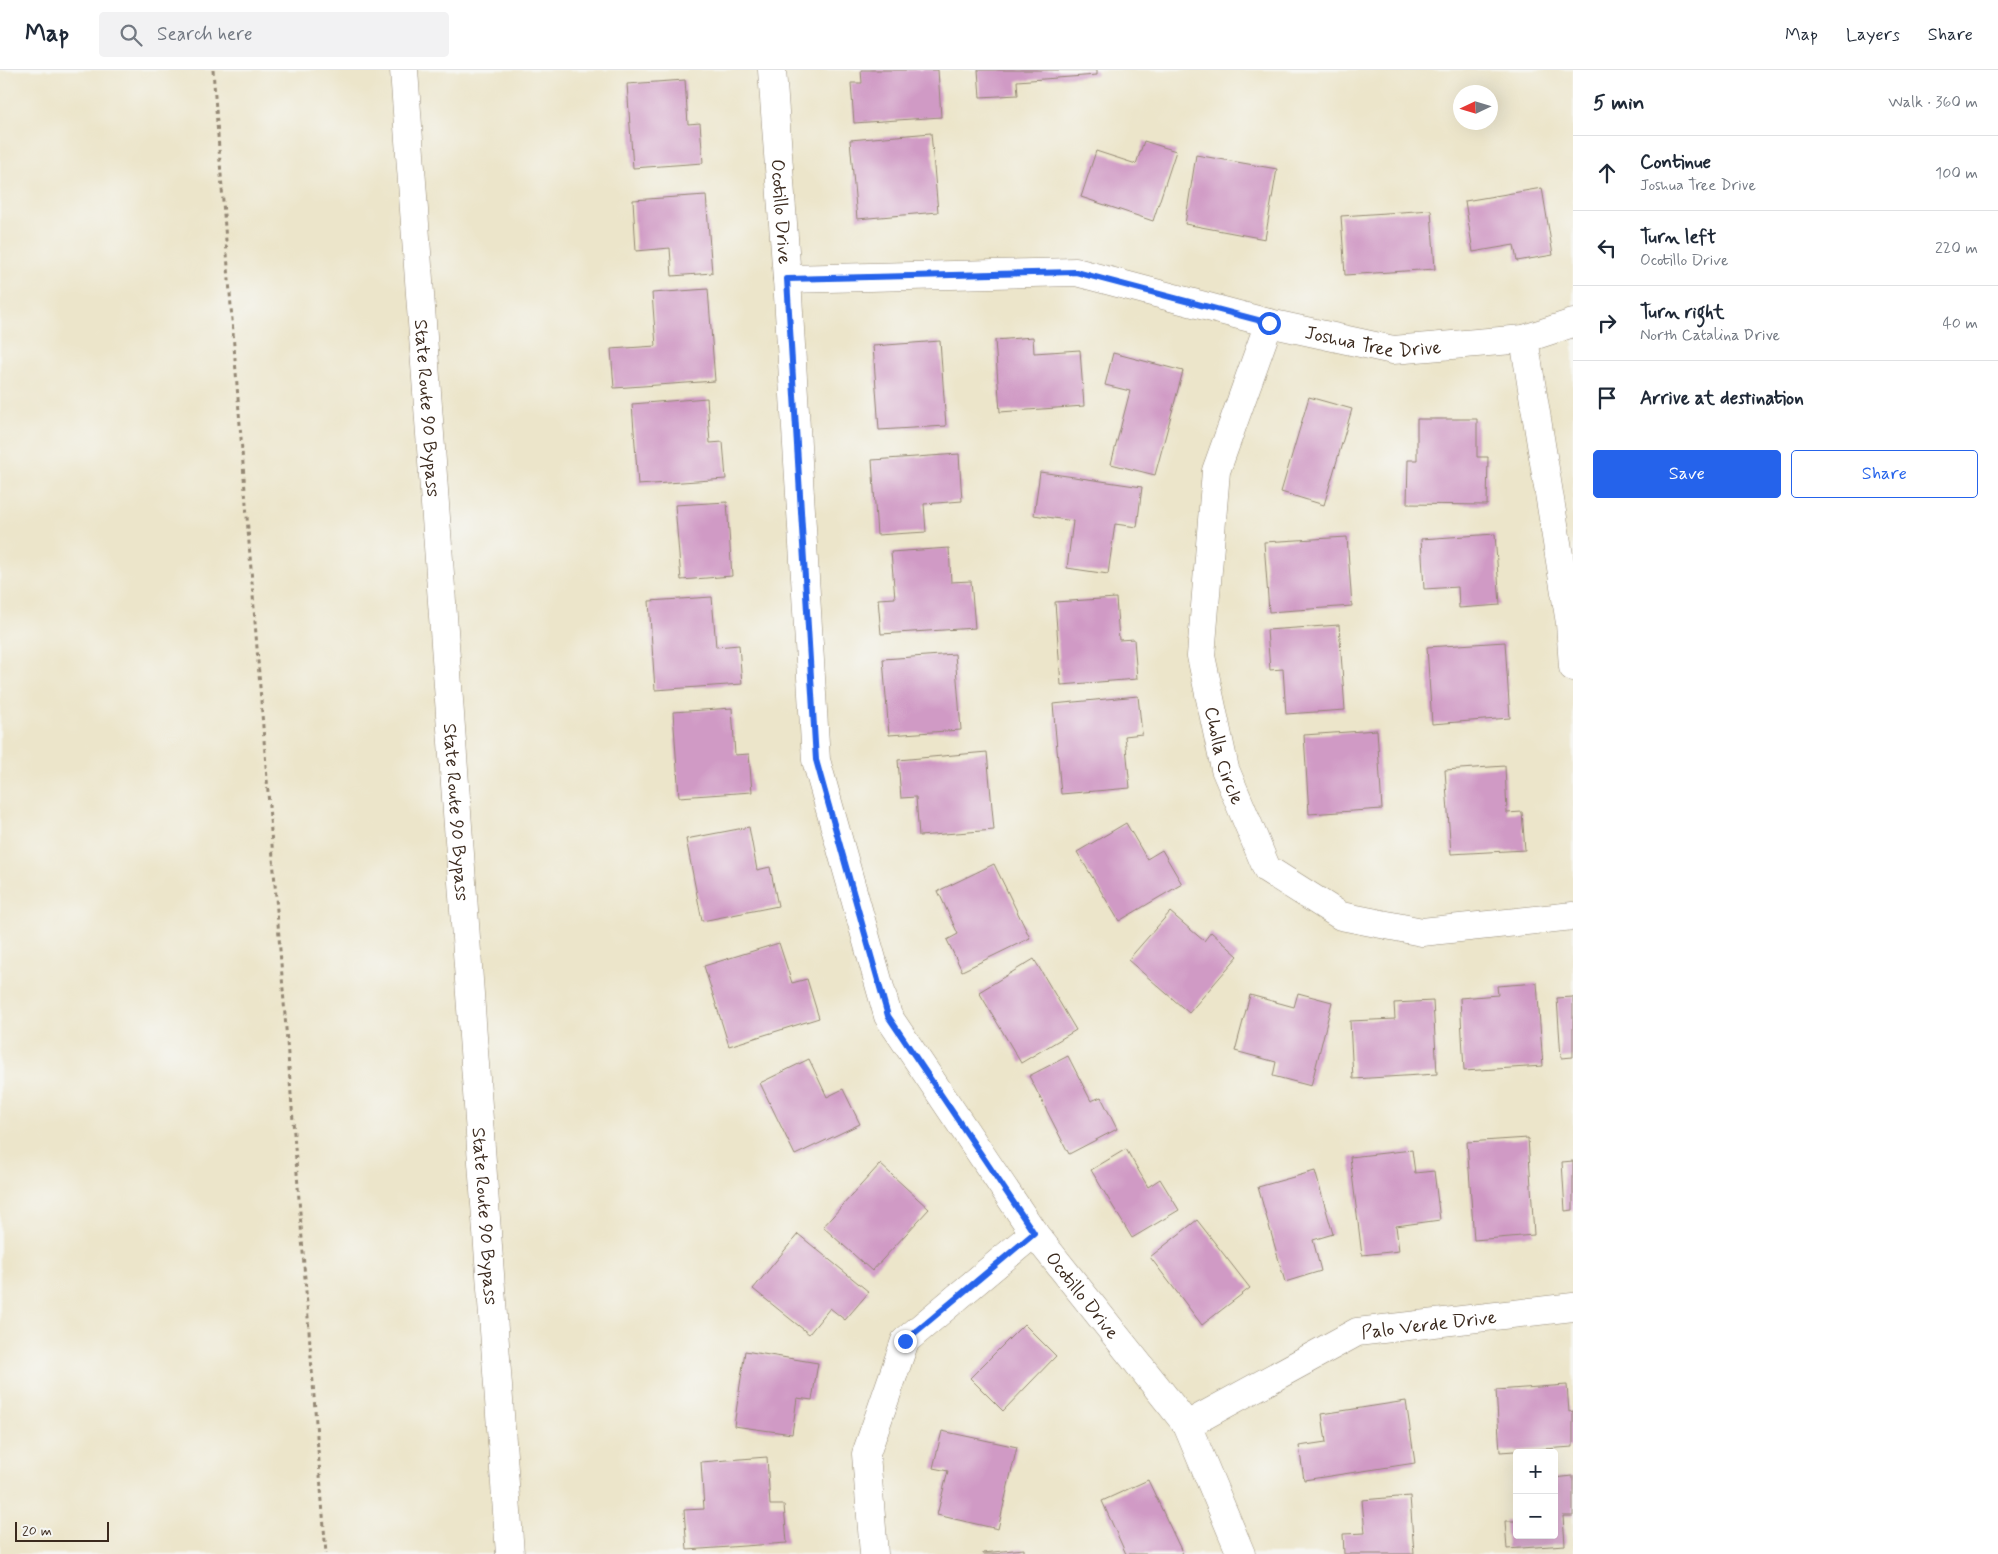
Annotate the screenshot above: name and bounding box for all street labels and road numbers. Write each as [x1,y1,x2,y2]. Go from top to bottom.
street label: Ocotillo Drive [764,158,797,265]
street label: State Route 90 Bypass [408,318,445,498]
street label: Joshua Tree Drive [1303,320,1442,364]
street label: Cholla Circle [1198,704,1250,809]
street label: State Route 90 Bypass [437,722,474,902]
street label: State Route 90 Bypass [466,1126,503,1306]
street label: Ocotillo Drive [1040,1247,1125,1345]
street label: Palo Verde Drive [1360,1305,1498,1345]

